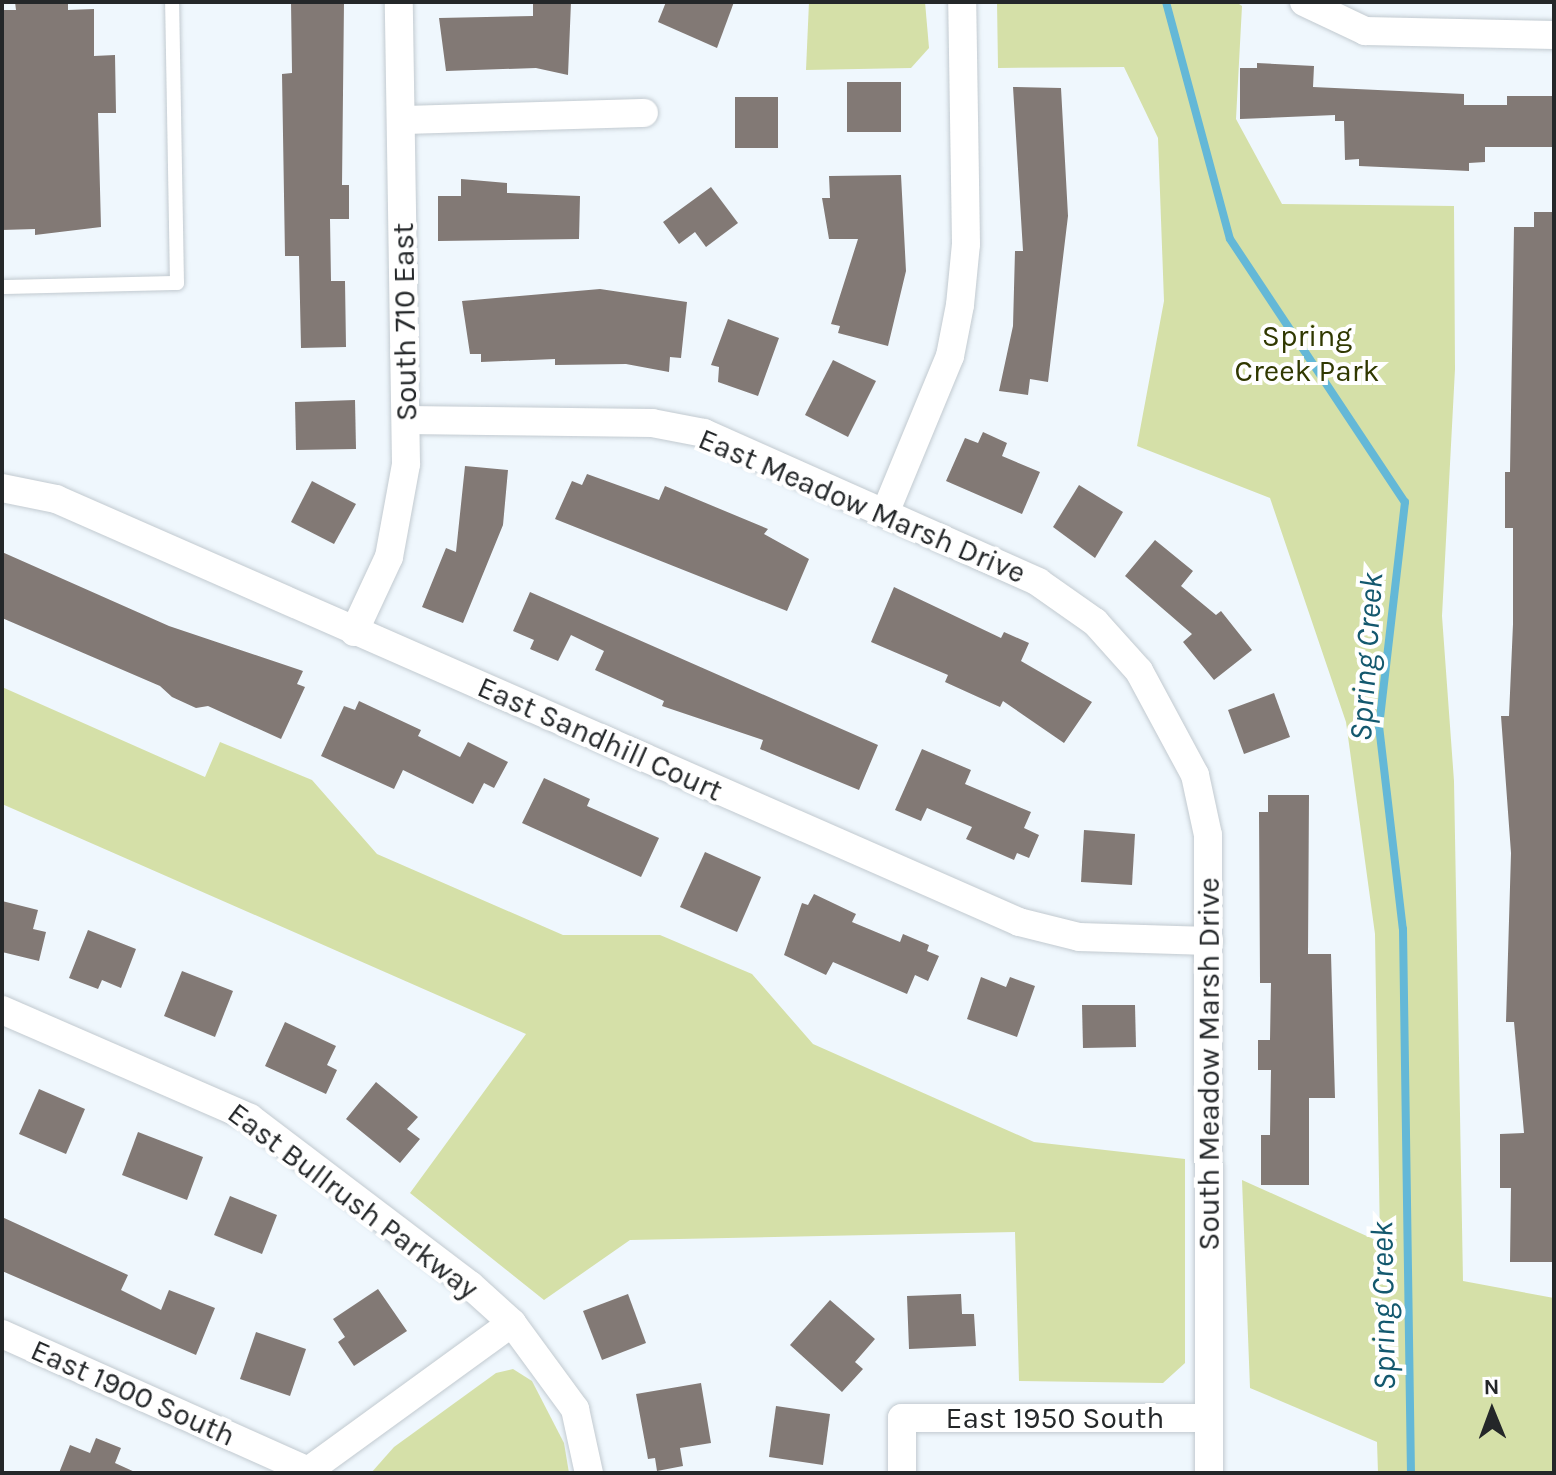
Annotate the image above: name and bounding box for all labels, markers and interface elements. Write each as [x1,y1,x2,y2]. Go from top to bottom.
street label: South 710 East [385,222,425,422]
park label: Spring Creek Park [1235,318,1379,388]
street label: East Meadow Marsh Drive [693,421,1031,591]
water label: Spring Creek [1342,571,1392,743]
street label: East Sandhill Court [472,669,728,809]
street label: South Meadow Marsh Drive [1191,877,1227,1251]
street label: East Bullrush Parkway [221,1095,485,1307]
water label: Spring Creek [1363,1221,1405,1391]
street label: East 1900 South [25,1332,241,1454]
north arrow [1452,1371,1532,1451]
text: N [1483,1374,1500,1400]
street label: East 1950 South [946,1400,1164,1436]

